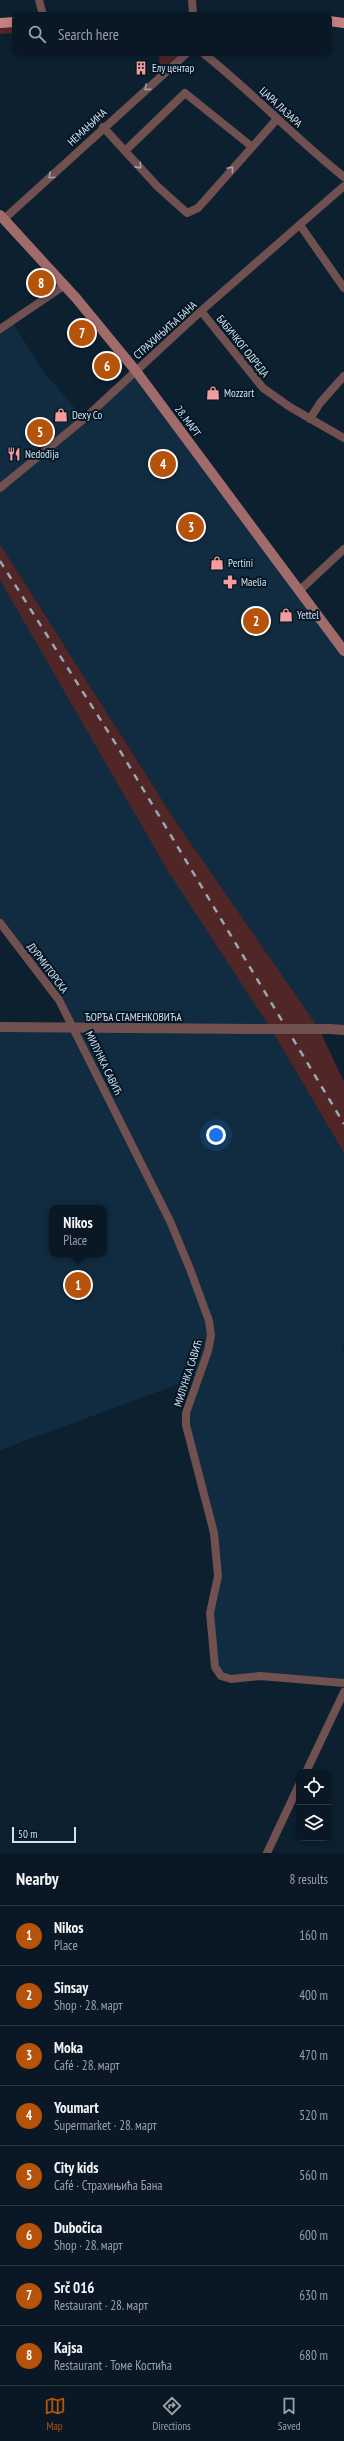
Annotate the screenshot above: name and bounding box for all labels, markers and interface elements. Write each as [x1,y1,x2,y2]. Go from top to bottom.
search box [12,12,332,56]
icon: search [26,23,48,45]
text: Search here [58,25,119,44]
building icon: Елу центар [133,60,149,76]
place label: Елу центар [152,61,194,75]
one-way arrow [144,84,152,91]
street label: ЦАРА ЛАЗАРА [257,84,306,131]
street label: НЕМАЊИНА [64,105,110,149]
one-way arrow [134,162,141,169]
one-way arrow [226,167,233,174]
one-way arrow [48,171,56,179]
pin: 8 [28,268,54,298]
street label: СТРАХИЊИЋА БАНА [131,297,200,362]
street label: БАБИЧКОГ ОДРЕДА [214,312,273,381]
pin: 7 [69,318,95,348]
pin: 6 [94,351,120,381]
shop icon: Mozzart [205,385,221,401]
place label: Mozzart [224,386,254,400]
street label: 28. МАРТ [172,403,204,440]
shop icon: Dexy Co [53,407,69,423]
place label: Dexy Co [72,408,103,422]
pin: 5 [27,417,53,447]
restaurant icon: Nedođija [6,446,22,462]
place label: Nedođija [25,447,59,461]
pin: 4 [150,449,176,479]
pin: 3 [178,512,204,542]
shop icon: Pertini [209,555,225,571]
place label: Pertini [228,556,253,570]
pharmacy icon: Maelia [222,574,238,590]
place label: Maelia [241,575,266,589]
pin: 2 [243,606,269,636]
shop icon: Yettel [278,607,294,623]
place label: Yettel [297,608,319,622]
street label: ДУРМИТОРСКА [24,940,72,997]
street label: ЂОРЂА СТАМЕНКОВИЋА [84,1010,182,1024]
street label: МИЛУНКА САВИЋ [82,1029,126,1098]
your location [206,1125,226,1145]
popup [49,1205,107,1257]
text: Nikos [63,1213,93,1232]
text: Place [63,1232,87,1249]
pin: 1 [65,1270,91,1300]
street label: МИЛУНКА САВИЋ [171,1337,206,1408]
map controls [296,1769,332,1841]
button: locate [296,1769,332,1805]
button: layers [296,1805,332,1841]
scale bar [12,1825,76,1844]
text: 50 m [18,1827,37,1841]
text: Nearby [16,1868,59,1890]
text: 8 results [289,1871,328,1888]
text: Nikos [54,1918,83,1937]
text: 1 [26,1927,32,1944]
text: 160 m [299,1927,328,1944]
text: Place [54,1937,78,1954]
text: Sinsay [54,1978,88,1997]
text: 2 [26,1987,32,2004]
text: 400 m [299,1987,328,2004]
text: Shop · 28. март [54,1997,122,2014]
text: Moka [54,2038,83,2057]
text: 3 [26,2047,32,2064]
text: 470 m [299,2047,328,2064]
text: Café · 28. март [54,2057,119,2074]
text: Youmart [54,2098,99,2117]
text: 4 [26,2107,32,2124]
text: 520 m [299,2107,328,2124]
text: Supermarket · 28. март [54,2117,157,2134]
text: City kids [54,2158,98,2177]
text: 5 [26,2167,32,2184]
text: 560 m [299,2167,328,2184]
text: Café · Страхињића Бана [54,2177,163,2194]
text: Dubočica [54,2218,102,2237]
text: 6 [26,2227,32,2244]
text: 600 m [299,2227,328,2244]
text: Shop · 28. март [54,2237,122,2254]
text: Srč 016 [54,2278,95,2297]
text: 7 [26,2287,32,2304]
text: 630 m [299,2287,328,2304]
text: Restaurant · 28. март [54,2297,148,2314]
text: Kajsa [54,2338,83,2357]
text: 8 [26,2347,32,2364]
text: 680 m [299,2347,328,2364]
text: Restaurant · Томе Костића [54,2357,172,2374]
tab: Map [44,2395,66,2433]
tab: Directions [153,2395,191,2433]
tab: Saved [278,2395,300,2433]

